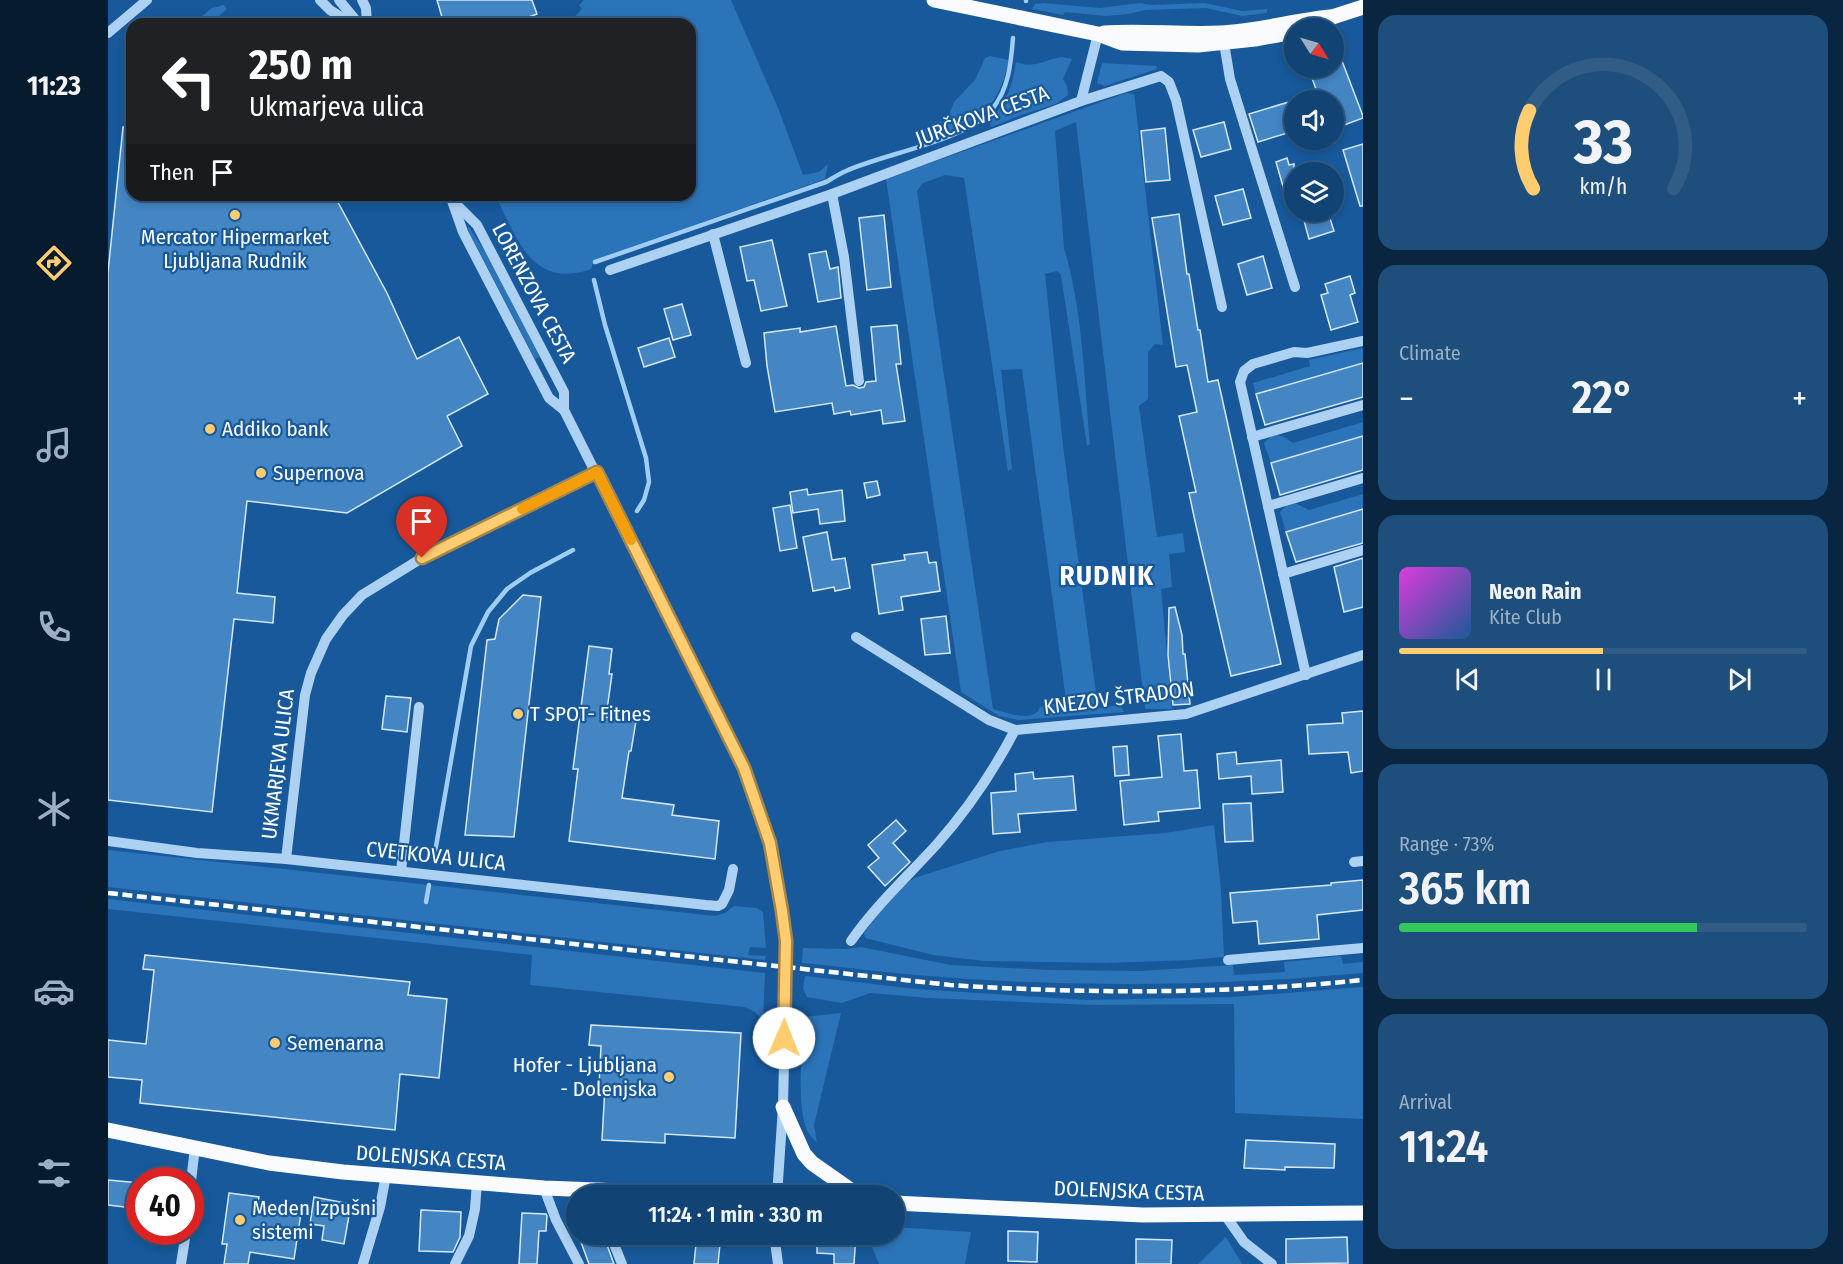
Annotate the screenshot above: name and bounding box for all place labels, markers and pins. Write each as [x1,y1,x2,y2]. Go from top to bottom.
marker: Mercator Hipermarket Ljubljana Rudnik [228,208,242,222]
place label: Mercator Hipermarket Ljubljana Rudnik [141,224,329,274]
place label: Addiko bank [222,416,329,442]
marker: Addiko bank [203,422,217,436]
place label: Supernova [273,460,365,486]
marker: Supernova [254,466,268,480]
pin [396,496,447,558]
place label: T SPOT- Fitnes [530,701,651,727]
marker: T SPOT- Fitnes [511,707,525,721]
place label: Semenarna [287,1030,384,1056]
marker: Semenarna [268,1036,282,1050]
place label: Hofer - Ljubljana - Dolenjska [513,1052,657,1102]
marker: Hofer - Ljubljana - Dolenjska [662,1070,676,1084]
place label: Meden Izpušni sistemi [252,1195,376,1245]
marker: Meden Izpušni sistemi [233,1213,247,1227]

